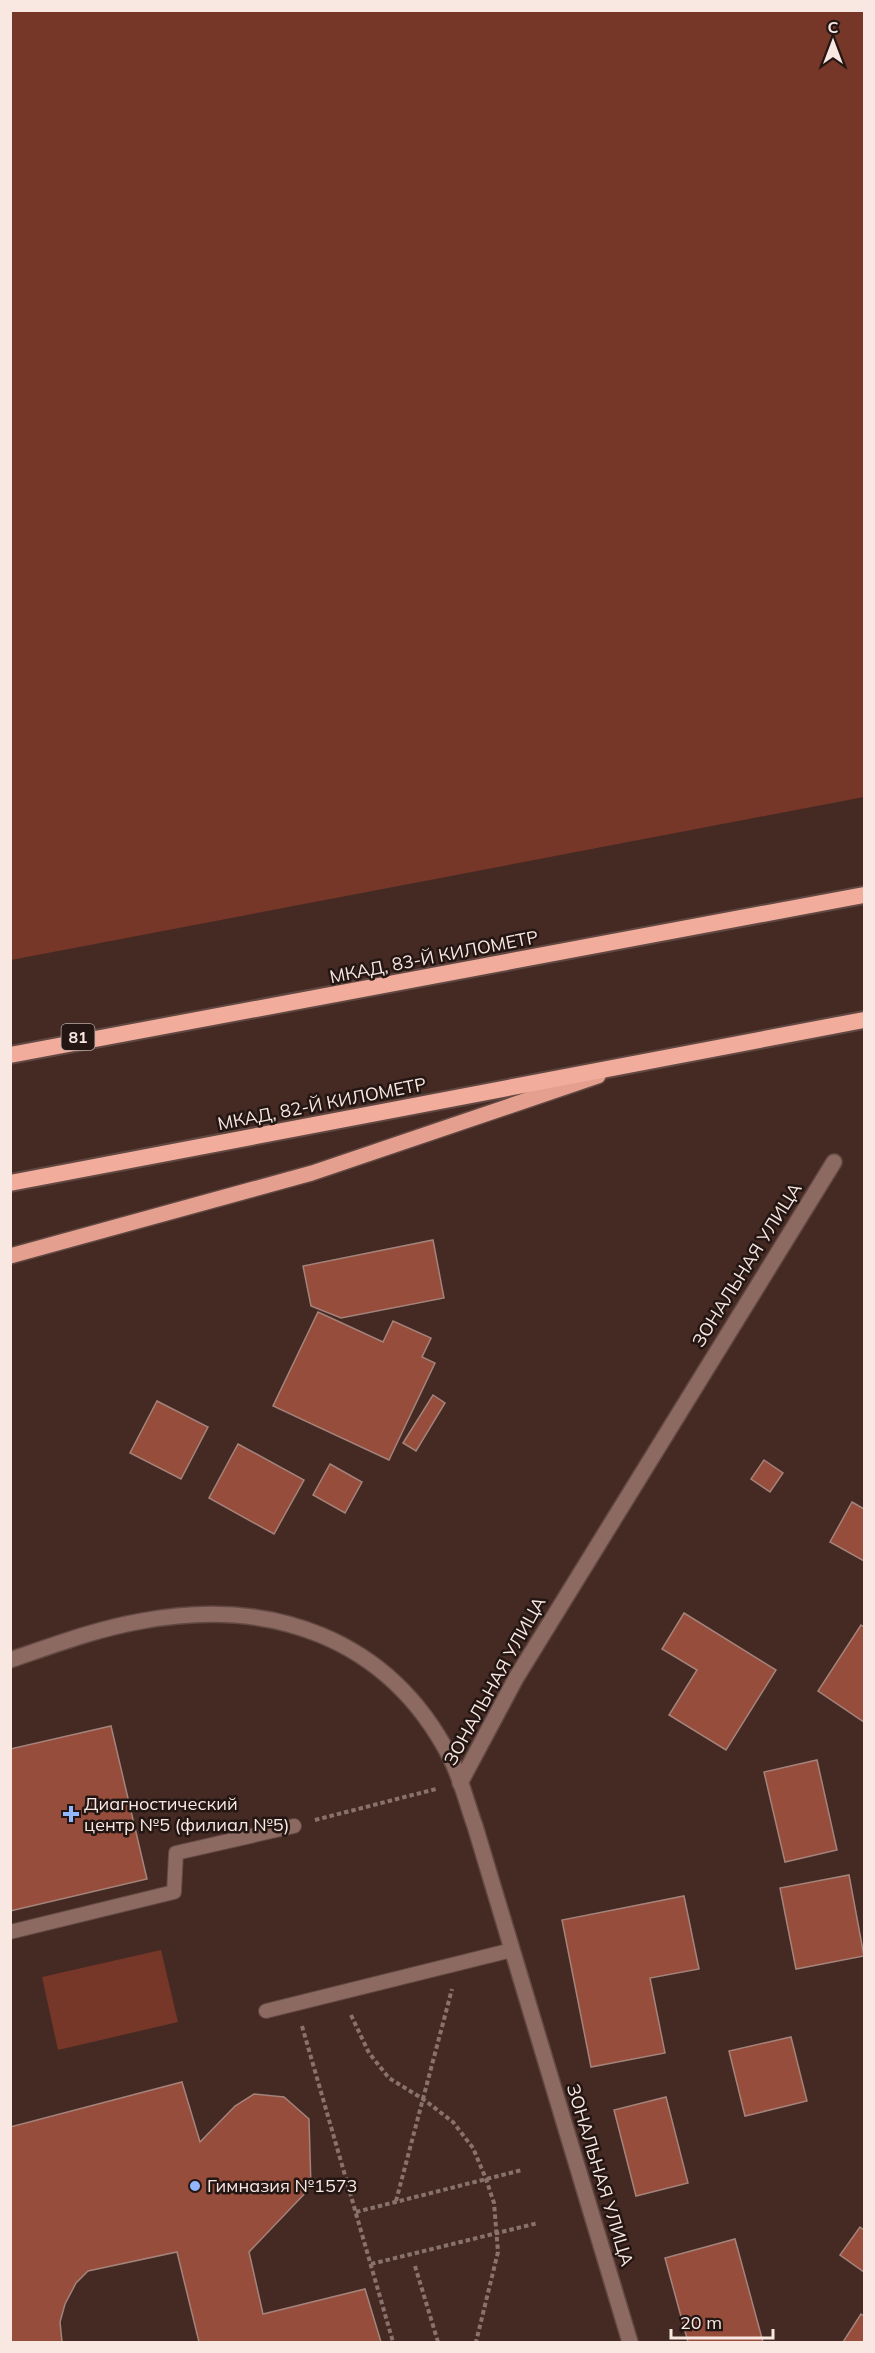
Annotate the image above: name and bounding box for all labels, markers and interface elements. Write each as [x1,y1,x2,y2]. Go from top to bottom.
north arrow [803,12,863,72]
text: С [828,17,839,37]
street label: МКАД, 83-Й КИЛОМЕТР [328,925,540,988]
road number: 81 [62,1024,94,1050]
street label: МКАД, 82-Й КИЛОМЕТР [216,1072,428,1135]
street label: ЗОНАЛЬНАЯ УЛИЦА [687,1178,807,1351]
street label: ЗОНАЛЬНАЯ УЛИЦА [439,1592,551,1769]
place label: Диагностический центр №5 (филиал №5) [84,1792,289,1836]
marker: Диагностический центр №5 (филиал №5) [62,1805,80,1823]
street label: ЗОНАЛЬНАЯ УЛИЦА [562,2081,639,2269]
place label: Гимназия №1573 [207,2174,357,2197]
marker: Гимназия №1573 [188,2179,202,2193]
scale bar [671,2302,773,2340]
text: 20 m [680,2311,722,2334]

